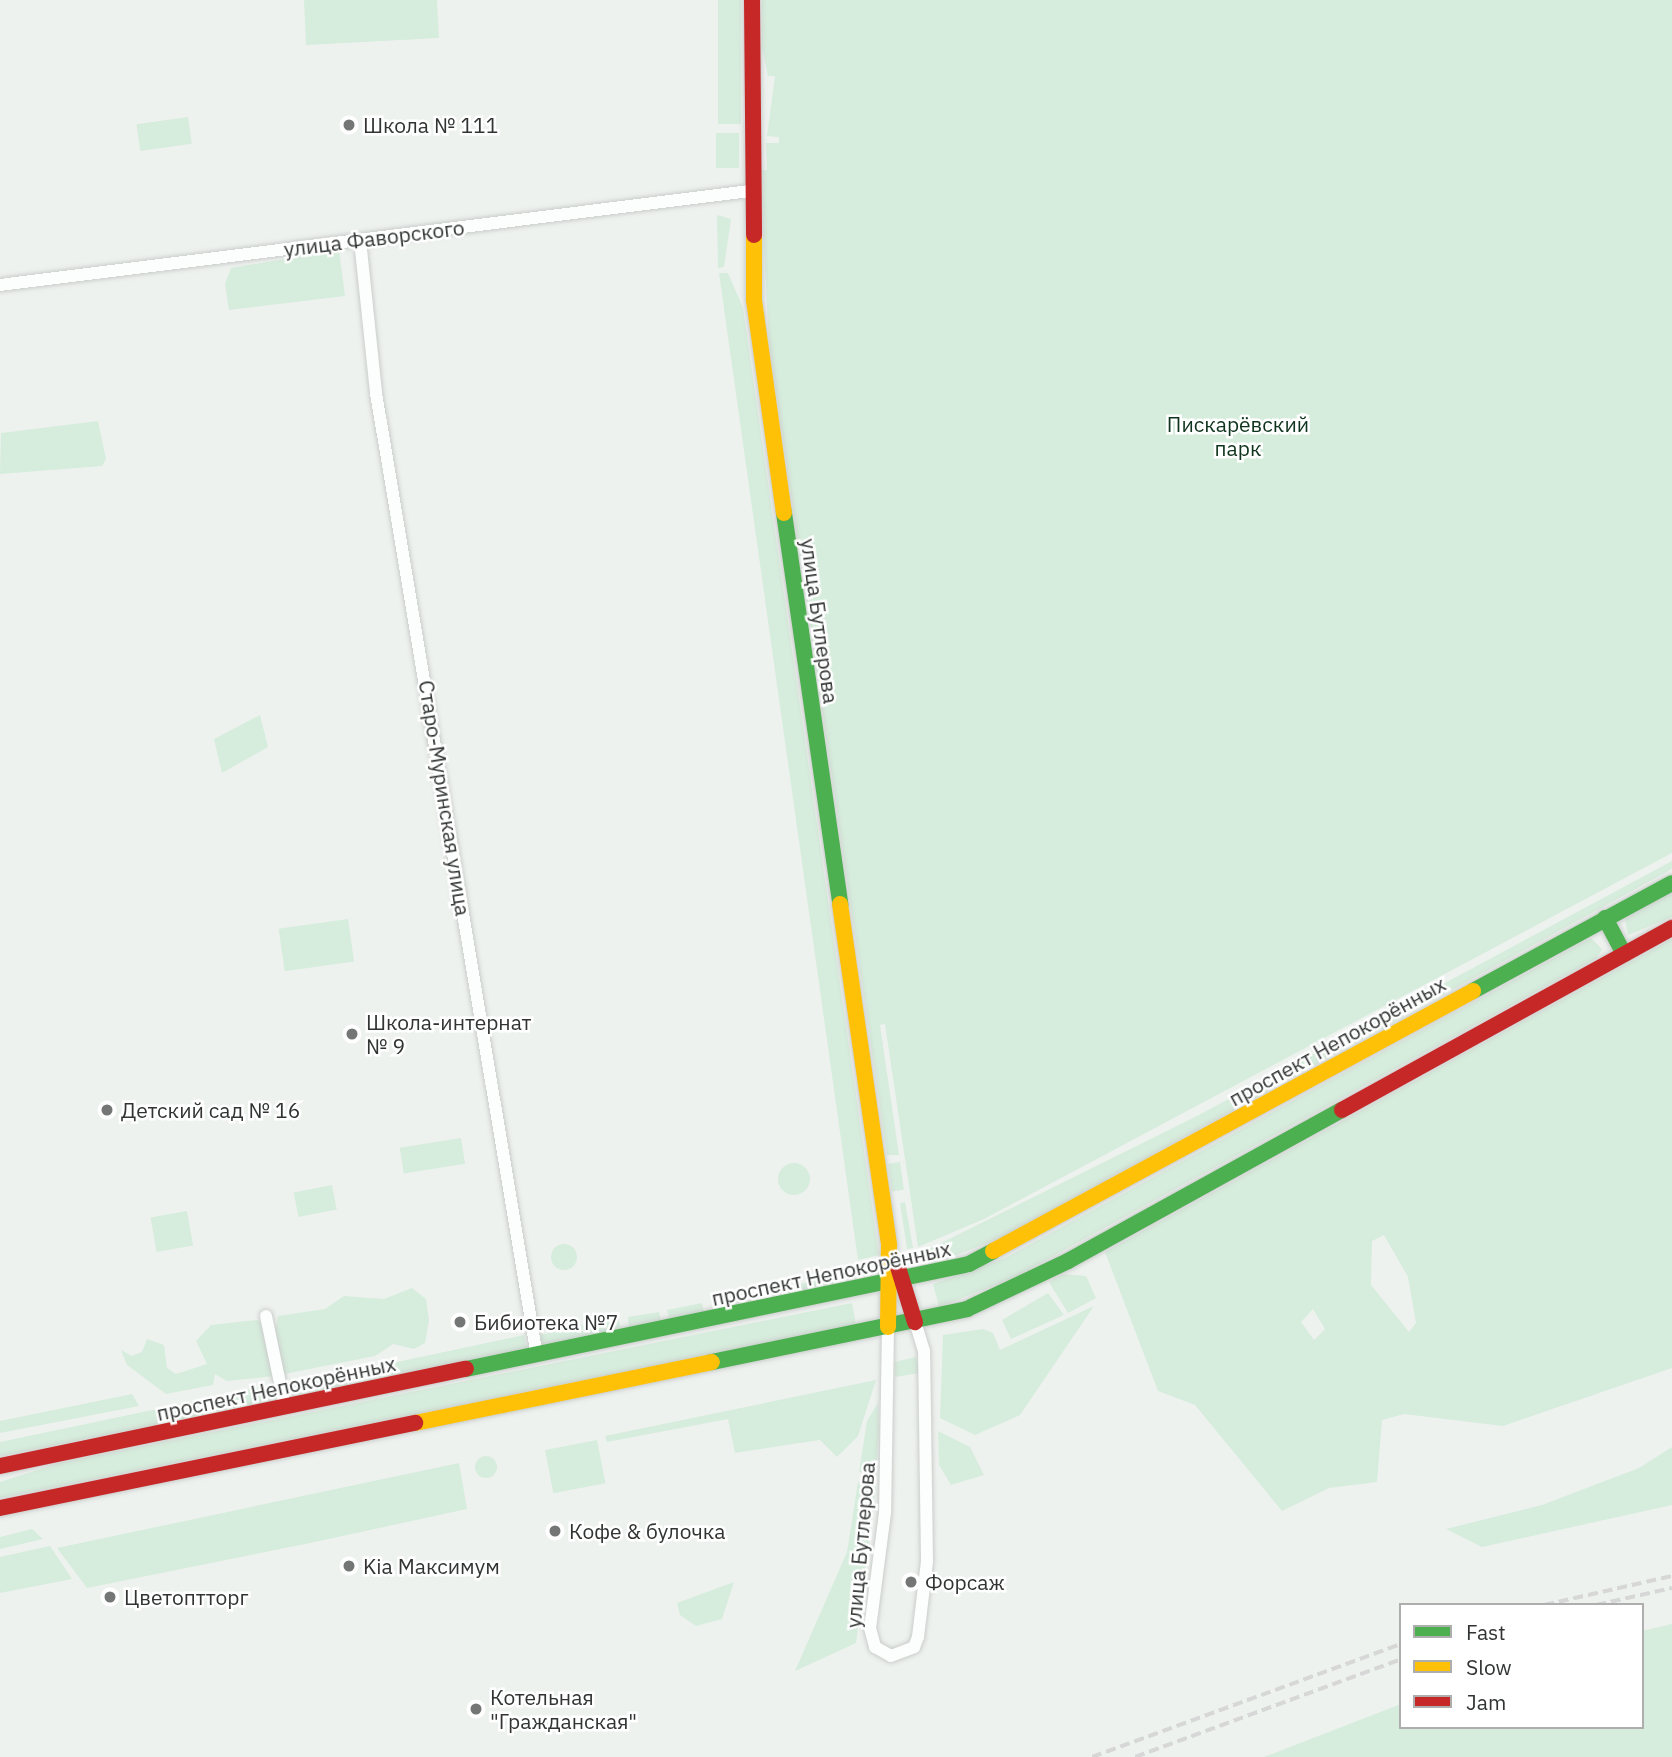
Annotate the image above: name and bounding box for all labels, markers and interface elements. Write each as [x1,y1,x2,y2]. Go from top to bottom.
place label: Школа № 111 [363,112,498,138]
marker: Школа № 111 [341,117,357,133]
street label: улица Фаворского [282,214,466,262]
park label: Пискарёвский парк [1167,411,1309,461]
street label: улица Бутлерова [796,537,844,705]
street label: Старо-Муринская улица [414,678,476,918]
street label: проспект Непокорённых [1224,971,1450,1111]
place label: Школа-интернат № 9 [366,1009,531,1059]
marker: Школа-интернат № 9 [344,1026,360,1042]
place label: Детский сад № 16 [121,1097,300,1123]
marker: Детский сад № 16 [99,1102,115,1118]
street label: проспект Непокорённых [709,1235,953,1311]
place label: Бибиотека №7 [474,1309,618,1335]
marker: Бибиотека №7 [452,1314,468,1330]
street label: проспект Непокорённых [154,1350,398,1426]
street label: улица Бутлерова [840,1461,880,1629]
place label: Кофе & булочка [569,1518,725,1544]
marker: Кофе & булочка [547,1523,563,1539]
place label: Kia Максимум [363,1553,500,1579]
marker: Kia Максимум [341,1558,357,1574]
place label: Форсаж [925,1569,1005,1595]
marker: Форсаж [903,1574,919,1590]
place label: Цветоптторг [124,1584,249,1610]
marker: Цветоптторг [102,1589,118,1605]
legend [1399,1603,1644,1729]
text: Fast [1466,1618,1506,1646]
text: Slow [1466,1653,1512,1681]
place label: Котельная "Гражданская" [490,1684,637,1734]
text: Jam [1466,1688,1506,1716]
marker: Котельная "Гражданская" [468,1701,484,1717]

